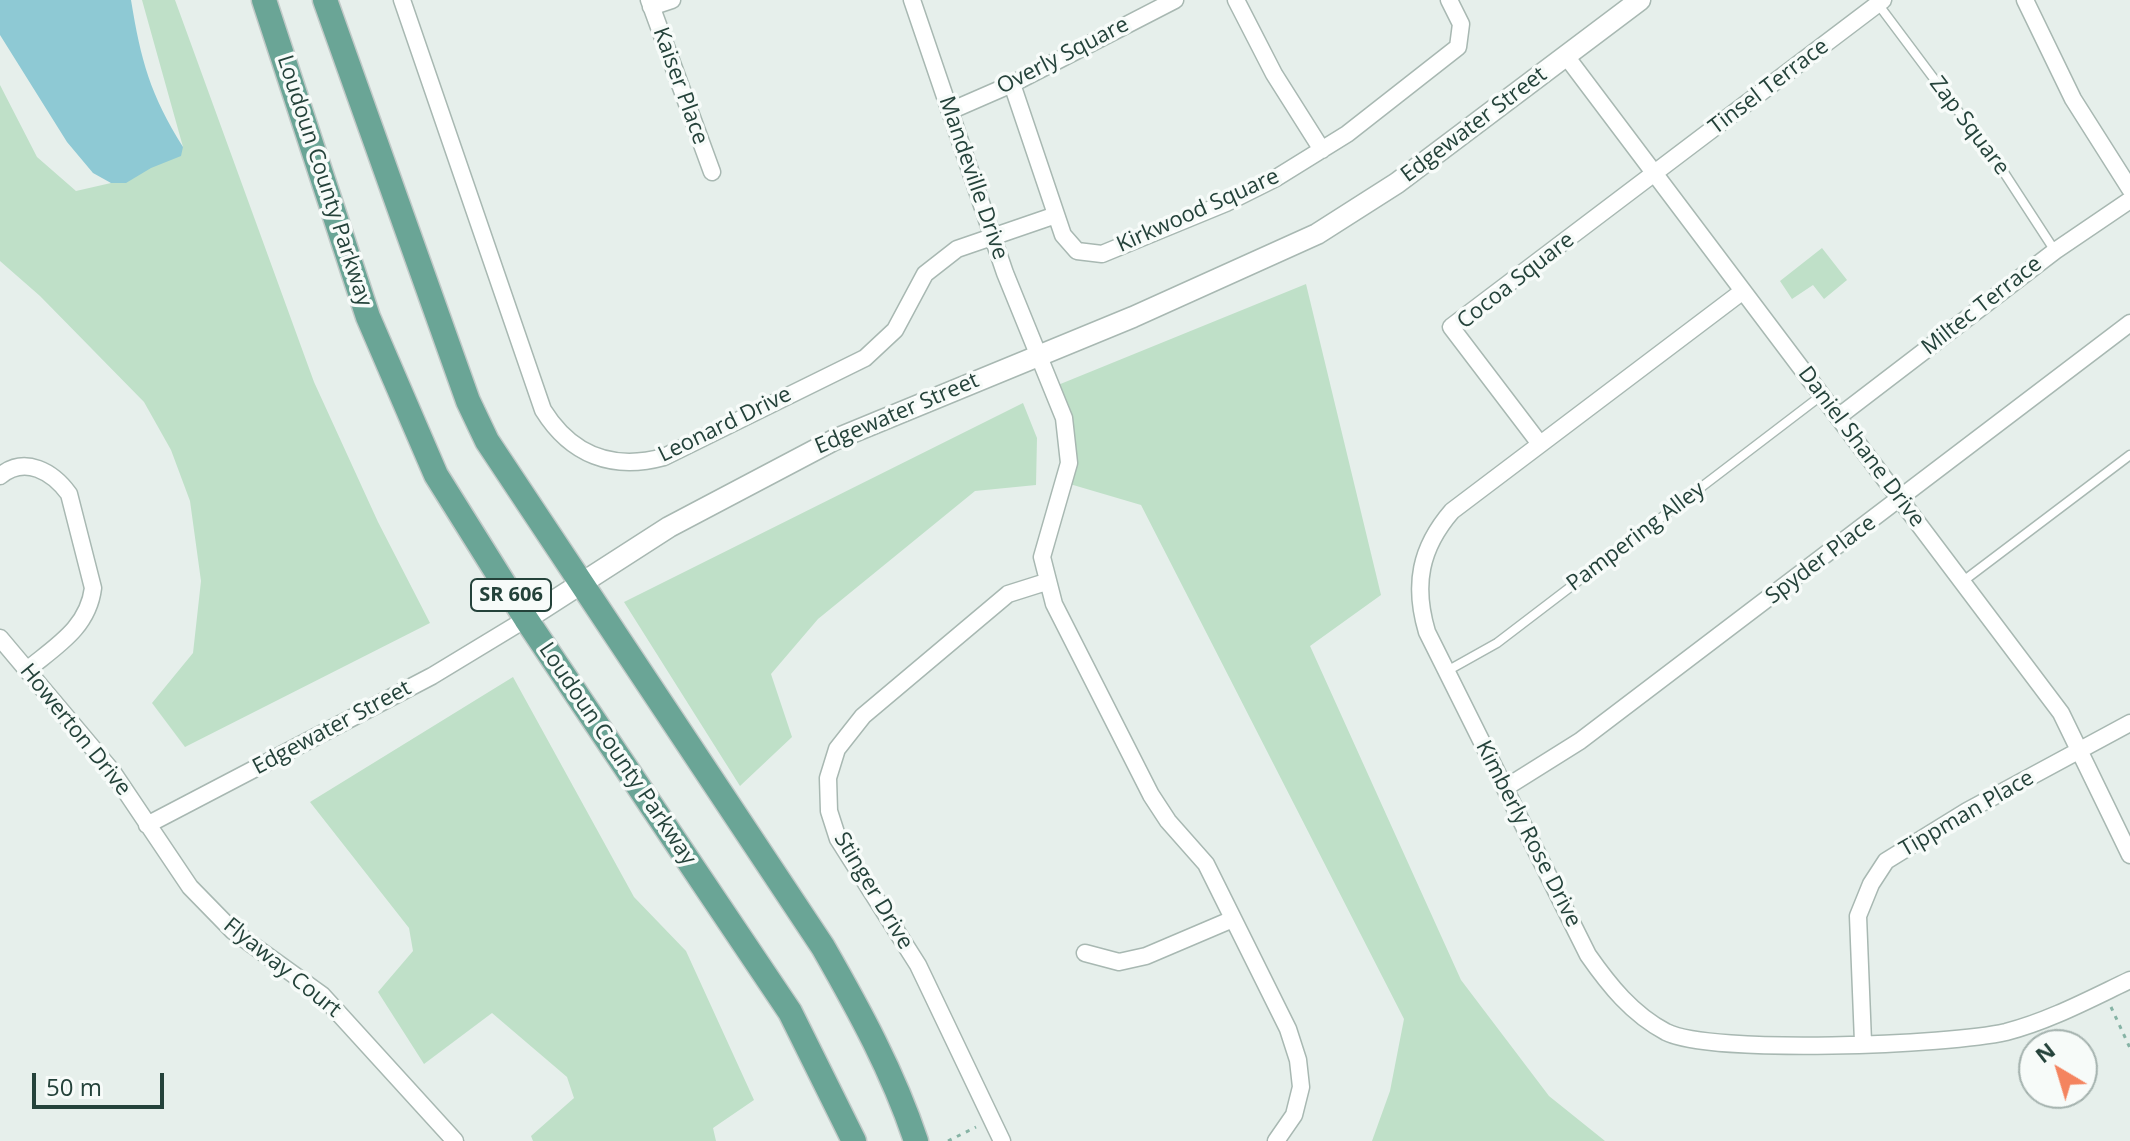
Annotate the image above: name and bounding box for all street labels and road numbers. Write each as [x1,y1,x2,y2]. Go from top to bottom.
street label: Overly Square [993,11,1133,101]
street label: Kaiser Place [647,24,713,148]
street label: Tinsel Terrace [1704,33,1834,141]
street label: Loudoun County Parkway [271,52,377,310]
street label: Edgewater Street [1396,62,1552,188]
street label: Zap Square [1923,72,2015,180]
street label: Mandeville Drive [933,93,1013,263]
street label: Kirkwood Square [1113,163,1283,259]
street label: Cocoa Square [1452,227,1580,335]
street label: Miltec Terrace [1917,251,2047,361]
street label: Daniel Shane Drive [1792,362,1930,532]
street label: Edgewater Street [811,368,983,460]
street label: Leonard Drive [654,381,796,469]
street label: Pampering Alley [1562,477,1710,597]
street label: Spyder Place [1761,510,1881,610]
road number: SR 606 [471,579,551,611]
street label: Loudoun County Parkway [533,638,701,870]
street label: Howerton Drive [14,659,136,801]
street label: Edgewater Street [248,675,416,781]
street label: Kimberly Rose Drive [1470,736,1586,932]
street label: Tippman Place [1895,765,2039,863]
street label: Stinger Drive [828,828,918,954]
street label: Flyaway Court [218,913,346,1023]

